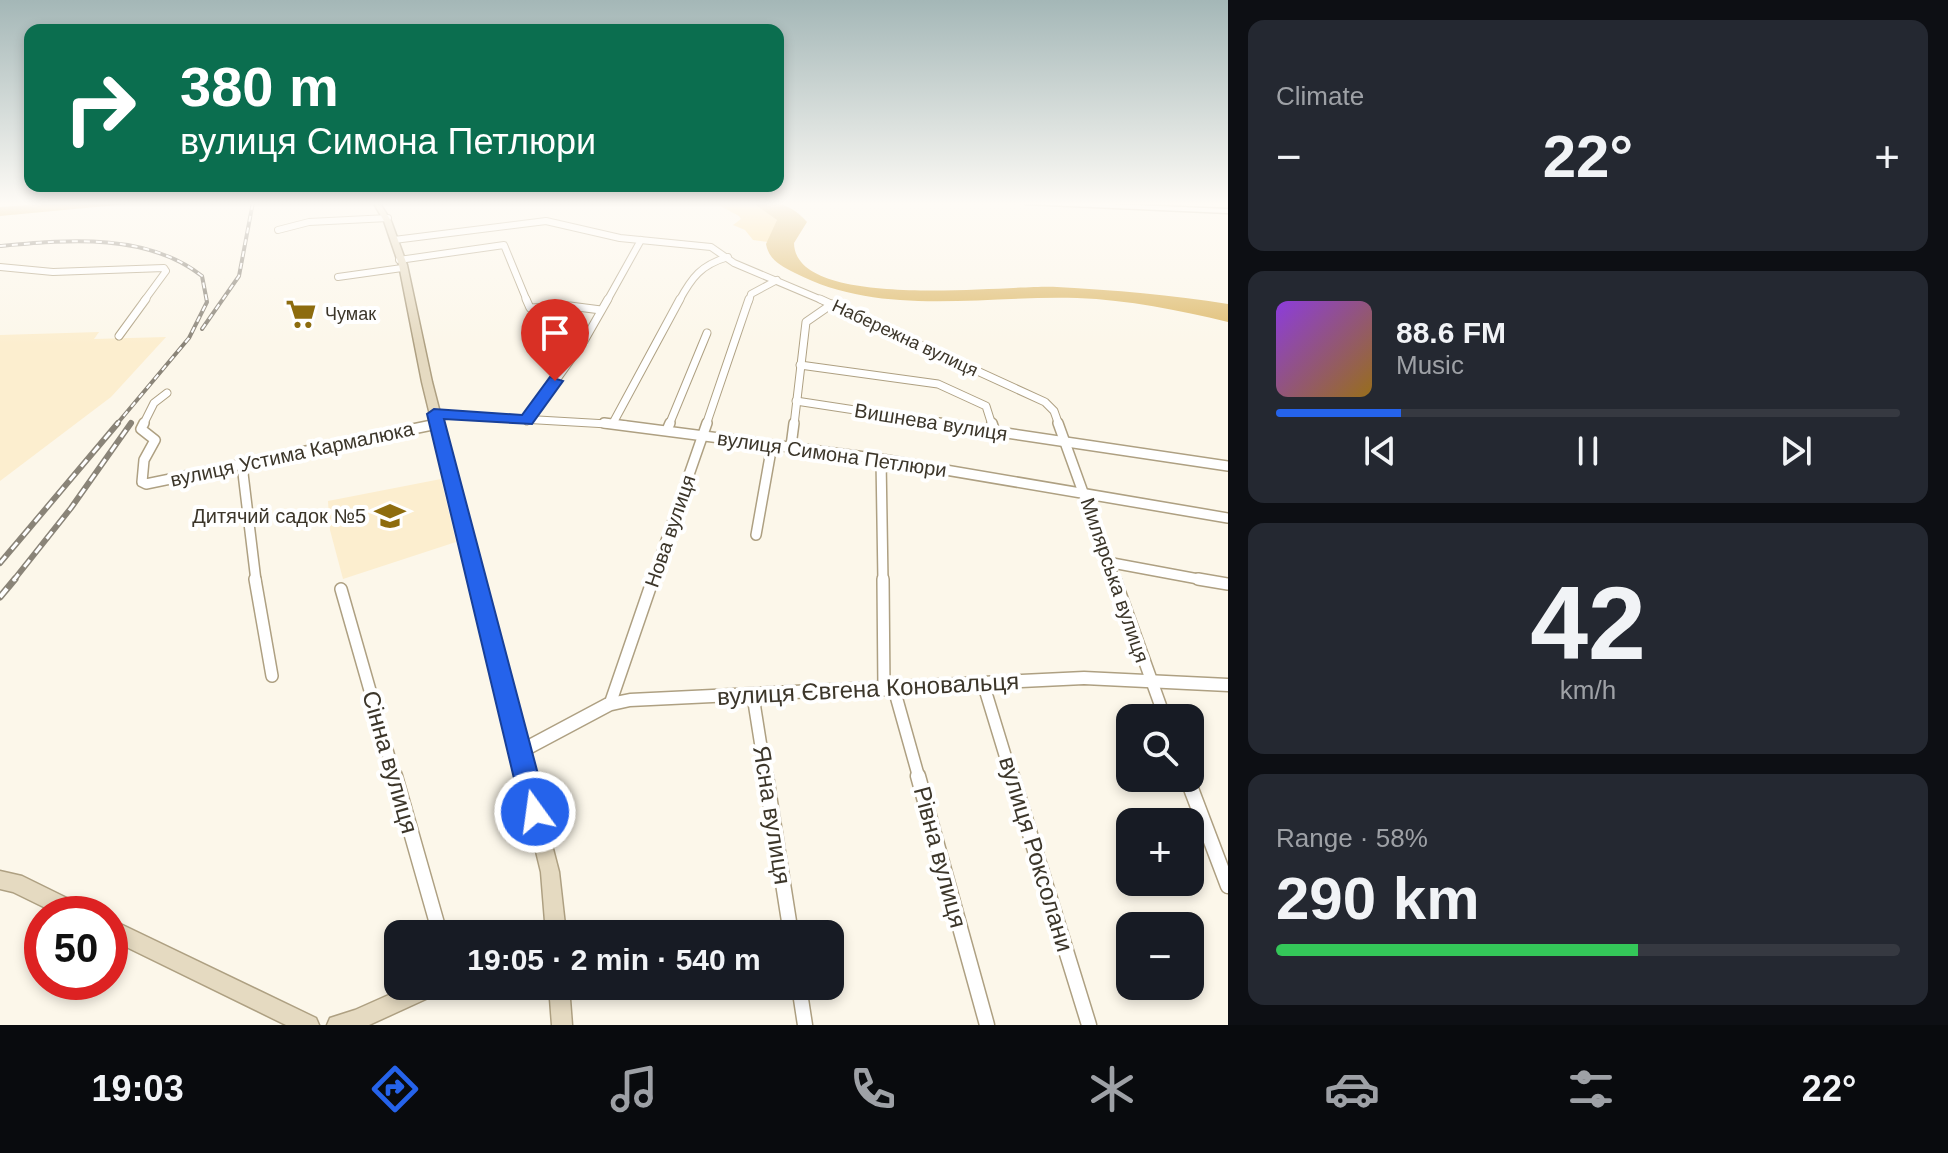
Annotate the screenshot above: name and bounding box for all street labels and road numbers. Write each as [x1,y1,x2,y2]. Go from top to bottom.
street label: Набережна вулиця [829,295,981,381]
street label: Вишнева вулиця [853,399,1009,445]
street label: вулиця Устима Кармалюка [168,417,417,491]
street label: вулиця Симона Петлюри [716,427,948,481]
street label: Нова вулиця [640,472,700,590]
street label: Милярська вулиця [1076,495,1154,665]
street label: вулиця Євгена Коновальця [716,667,1020,710]
street label: Сінна вулиця [357,687,424,836]
street label: Ясна вулиця [748,743,797,886]
street label: вулиця Роксолани [994,753,1079,955]
street label: Рівна вулиця [909,783,972,930]

